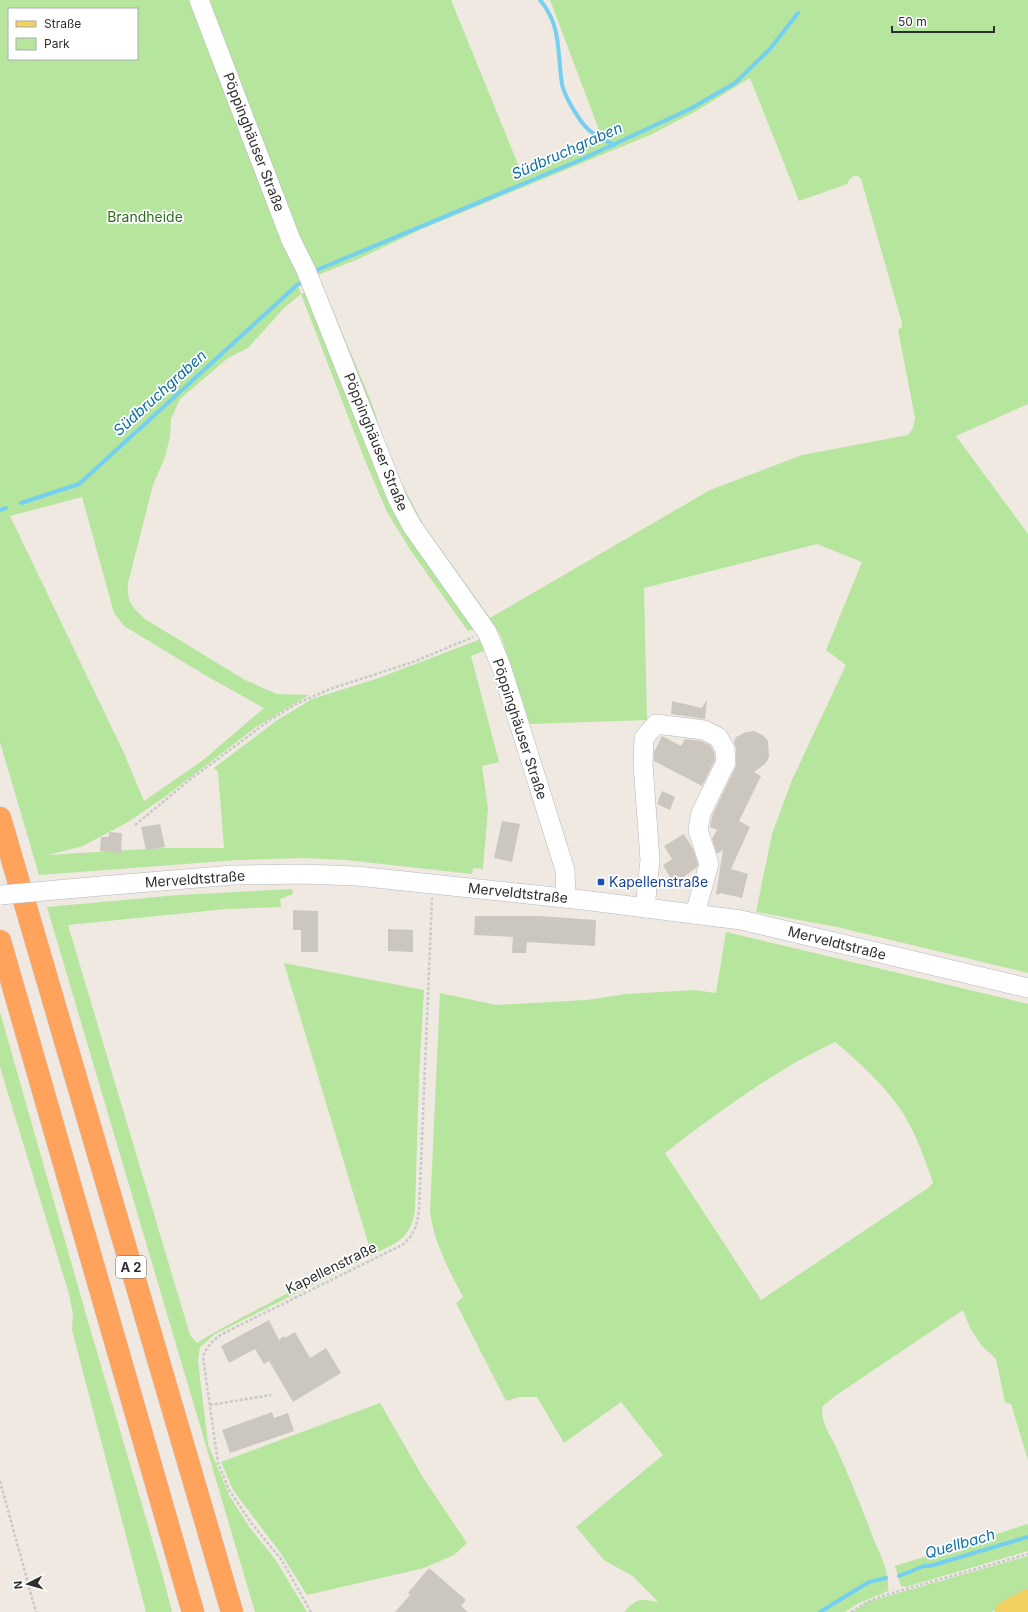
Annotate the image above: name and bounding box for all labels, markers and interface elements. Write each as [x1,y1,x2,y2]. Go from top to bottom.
legend [8,8,138,60]
scale bar [892,8,994,34]
text: 50 m [898,14,927,29]
text: Straße [44,16,81,31]
text: Park [44,36,70,51]
street label: Pöppinghäuser Straße [220,70,289,214]
water label: Südbruchgraben [508,118,625,183]
park label: Brandheide [107,208,183,225]
water label: Südbruchgraben [109,346,210,440]
street label: Pöppinghäuser Straße [341,370,412,513]
street label: Pöppinghäuser Straße [490,656,551,802]
street label: Merveldtstraße [144,867,246,890]
place label: Kapellenstraße [609,873,708,890]
marker: Kapellenstraße [596,877,606,887]
street label: Merveldtstraße [467,879,569,906]
street label: Merveldtstraße [786,922,888,963]
street label: Kapellenstraße [283,1238,379,1297]
road number: A 2 [116,1256,146,1278]
water label: Quellbach [923,1524,997,1563]
north arrow [8,1564,48,1604]
text: N [11,1580,25,1590]

